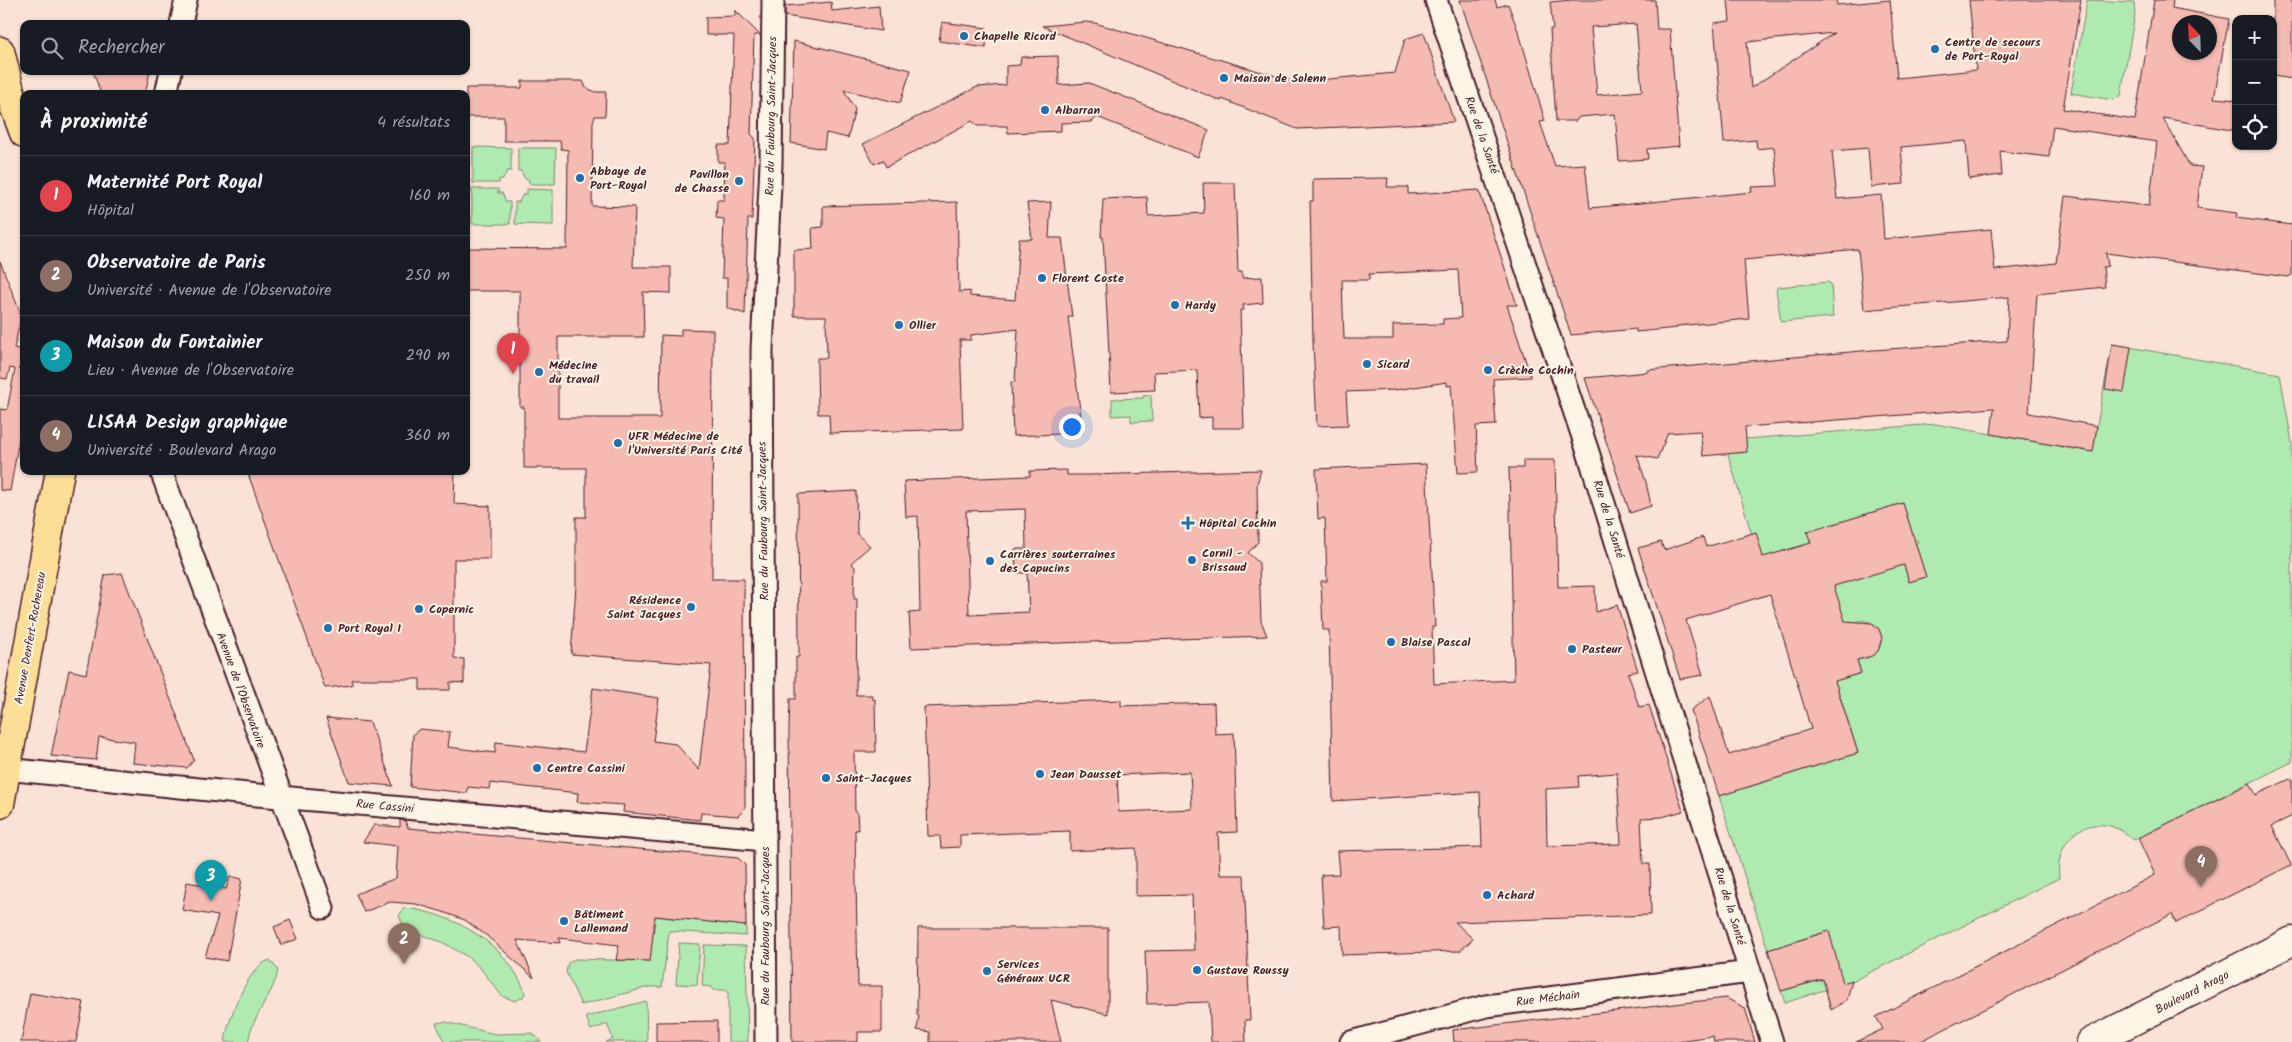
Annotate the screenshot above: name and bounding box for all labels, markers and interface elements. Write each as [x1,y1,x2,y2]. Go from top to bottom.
north arrow [2172,15,2217,60]
map controls [2232,15,2277,150]
button: + [2232,15,2277,60]
search box [20,20,470,75]
place label: Chapelle Ricord [974,27,1056,46]
marker: Chapelle Ricord [958,30,970,42]
text: Rechercher [78,33,165,63]
place label: Centre de secours de Port-Royal [1945,33,2041,66]
icon: search [38,34,66,62]
street label: Rue du Faubourg Saint-Jacques [761,36,782,196]
marker: Centre de secours de Port-Royal [1929,43,1941,55]
button: − [2232,60,2277,105]
place label: Maison de Solenn [1234,69,1326,88]
marker: Maison de Solenn [1218,72,1230,84]
street label: Rue de la Santé [1459,94,1504,177]
place label: Albarran [1055,101,1100,120]
marker: Albarran [1039,104,1051,116]
button: locate [2232,105,2277,150]
text: À proximité [40,106,147,139]
text: 4 résultats [377,110,450,135]
place label: Abbaye de Port-Royal [590,162,647,195]
place label: Pavillon de Chasse [675,165,729,198]
text: Maternité Port Royal [87,168,262,198]
marker: Abbaye de Port-Royal [574,172,586,184]
marker: Pavillon de Chasse [733,175,745,187]
text: 1 [54,183,58,208]
text: 160 m [409,183,450,208]
text: Hôpital [87,198,134,223]
text: Observatoire de Paris [87,248,266,278]
text: 2 [51,263,61,288]
text: 250 m [405,263,450,288]
place label: Florent Coste [1052,269,1124,288]
marker: Florent Coste [1036,272,1048,284]
text: Université · Avenue de l'Observatoire [87,278,331,303]
place label: Hardy [1185,296,1217,315]
marker: Hardy [1169,299,1181,311]
place label: Ollier [909,316,937,335]
marker: Ollier [893,319,905,331]
text: Maison du Fontainier [87,328,262,358]
pin: 1 [497,333,529,374]
text: 3 [52,343,60,368]
text: 290 m [406,343,450,368]
place label: Sicard [1377,355,1410,374]
place label: Médecine du travail [549,356,600,389]
text: Lieu · Avenue de l'Observatoire [87,358,294,383]
marker: Sicard [1361,358,1373,370]
place label: Crèche Cochin [1498,361,1574,380]
marker: Crèche Cochin [1482,364,1494,376]
marker: Médecine du travail [533,366,545,378]
text: LISAA Design graphique [87,408,288,438]
your location [1059,414,1085,440]
text: 4 [52,423,60,448]
text: 360 m [405,423,450,448]
place label: UFR Médecine de l'Université Paris Cité [628,427,743,460]
marker: UFR Médecine de l'Université Paris Cité [612,437,624,449]
text: Université · Boulevard Arago [87,438,276,463]
street label: Rue du Faubourg Saint-Jacques [753,441,774,601]
street label: Rue de la Santé [1588,478,1630,561]
place label: Hôpital Cochin [1199,514,1277,533]
marker: Hôpital Cochin [1181,516,1195,530]
place label: Cornil - Brissaud [1202,544,1247,577]
place label: Carrières souterraines des Capucins [1000,545,1116,578]
marker: Cornil - Brissaud [1186,554,1198,566]
marker: Carrières souterraines des Capucins [984,555,996,567]
street label: Avenue Denfert-Rochereau [9,570,52,706]
place label: Résidence Saint Jacques [607,591,681,624]
place label: Copernic [429,600,474,619]
marker: Résidence Saint Jacques [685,601,697,613]
marker: Copernic [413,603,425,615]
place label: Port Royal 1 [338,619,401,638]
marker: Port Royal 1 [322,622,334,634]
street label: Avenue de l'Observatoire [211,630,271,751]
place label: Blaise Pascal [1401,633,1471,652]
marker: Blaise Pascal [1385,636,1397,648]
place label: Pasteur [1582,640,1622,659]
marker: Pasteur [1566,643,1578,655]
place label: Centre Cassini [547,759,626,778]
marker: Centre Cassini [531,762,543,774]
place label: Jean Dausset [1050,765,1122,784]
marker: Jean Dausset [1034,768,1046,780]
place label: Saint-Jacques [836,769,912,788]
marker: Saint-Jacques [820,772,832,784]
street label: Rue Cassini [355,795,416,819]
street label: Rue du Faubourg Saint-Jacques [756,846,775,1006]
pin: 4 [2185,846,2217,887]
pin: 3 [195,860,227,901]
street label: Rue de la Santé [1709,865,1751,948]
place label: Achard [1497,886,1535,905]
marker: Achard [1481,889,1493,901]
place label: Bâtiment Lallemand [574,905,629,938]
marker: Bâtiment Lallemand [558,915,570,927]
pin: 2 [388,923,420,964]
place label: Services Généraux UCR [997,955,1070,988]
place label: Gustave Roussy [1207,961,1289,980]
marker: Gustave Roussy [1191,964,1203,976]
marker: Services Généraux UCR [981,965,993,977]
street label: Boulevard Arago [2152,966,2232,1019]
street label: Rue Méchain [1515,985,1581,1012]

